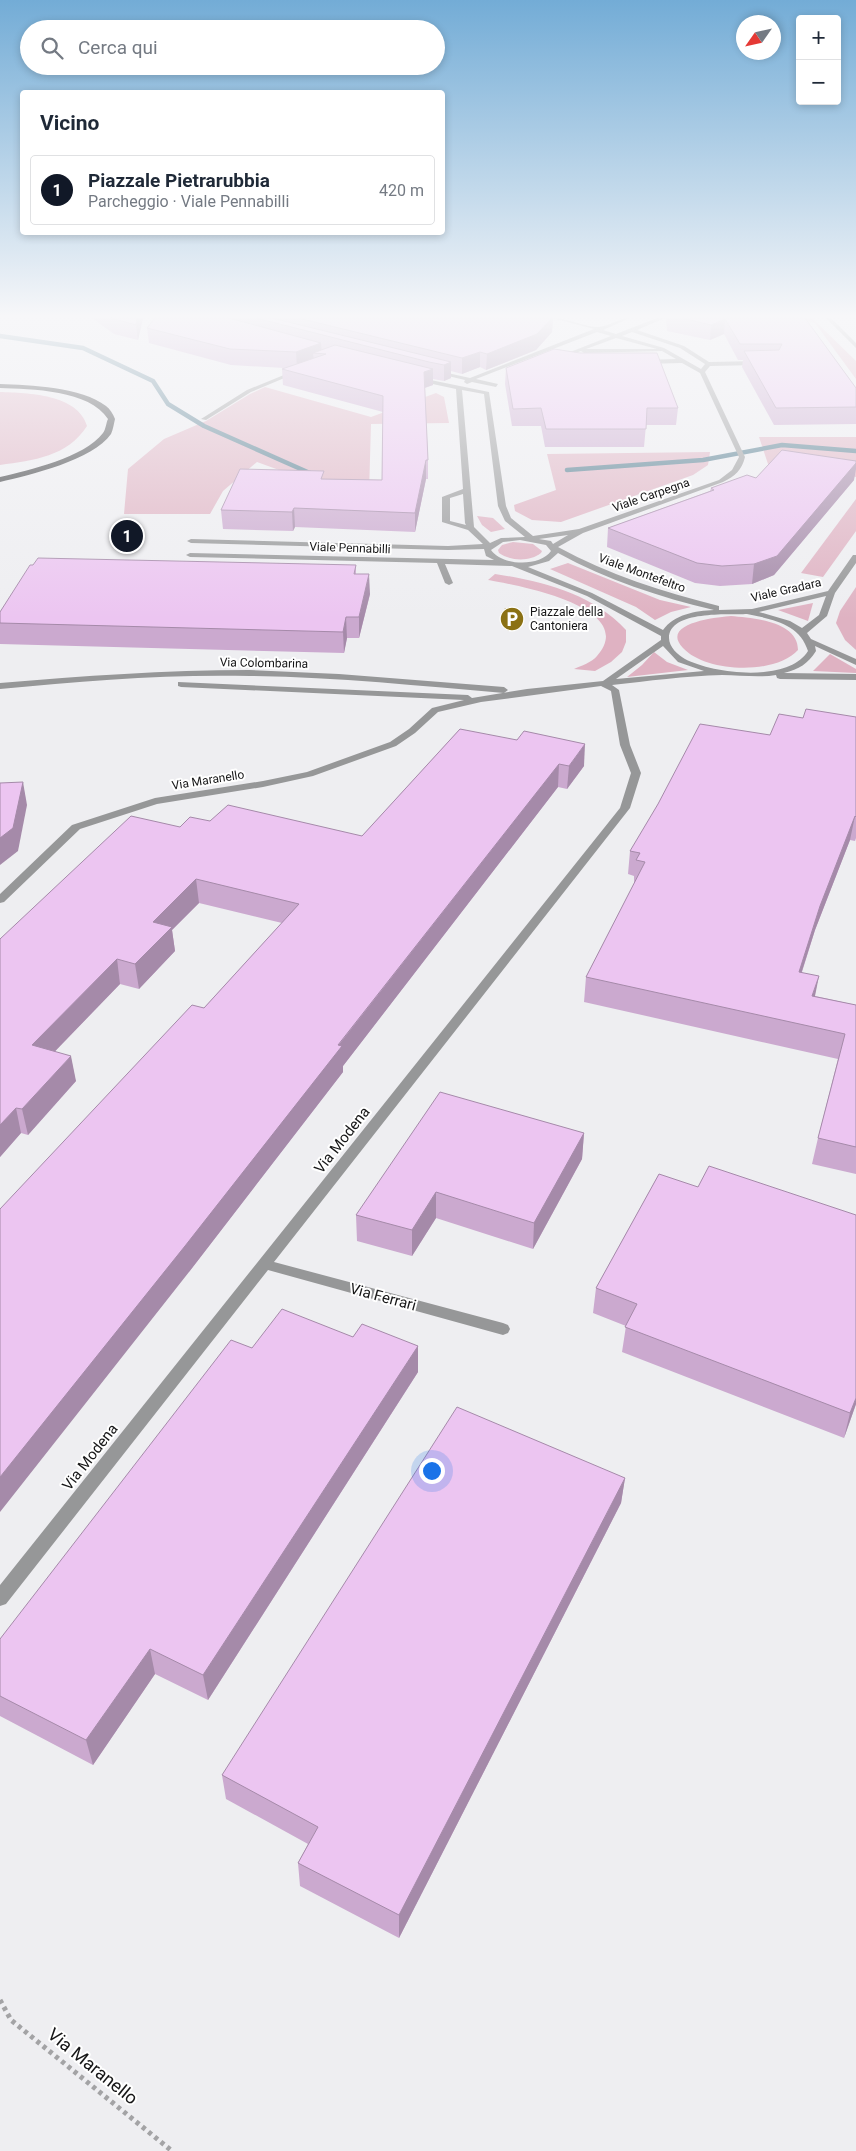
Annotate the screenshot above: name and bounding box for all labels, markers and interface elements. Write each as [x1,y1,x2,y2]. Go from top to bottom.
north arrow [736,15,781,60]
map controls [796,15,841,105]
button: + [796,15,841,60]
search box [20,20,445,75]
icon: search [38,34,66,62]
text: Cerca qui [78,36,158,59]
button: − [796,60,841,105]
text: Vicino [40,111,99,135]
text: Piazzale Pietrarubbia [88,169,270,192]
text: 1 [52,181,62,200]
text: 420 m [379,181,424,200]
text: Parcheggio · Viale Pennabilli [88,192,289,211]
street label: Viale Carpegna [611,475,691,515]
pin: 1 [111,517,143,555]
street label: Viale Pennabilli [309,540,391,556]
street label: Viale Montefeltro [597,551,688,595]
street label: Viale Gradara [750,575,822,605]
place label: Piazzale della Cantoniera [530,605,603,633]
parking icon: Piazzale della Cantoniera [499,606,525,632]
street label: Via Colombarina [220,655,308,671]
street label: Via Maranello [171,767,245,793]
street label: Via Modena [310,1103,374,1177]
street label: Via Ferrari [348,1280,418,1314]
street label: Via Modena [58,1420,122,1494]
your location [419,1458,445,1484]
street label: Via Maranello [44,2023,142,2109]

